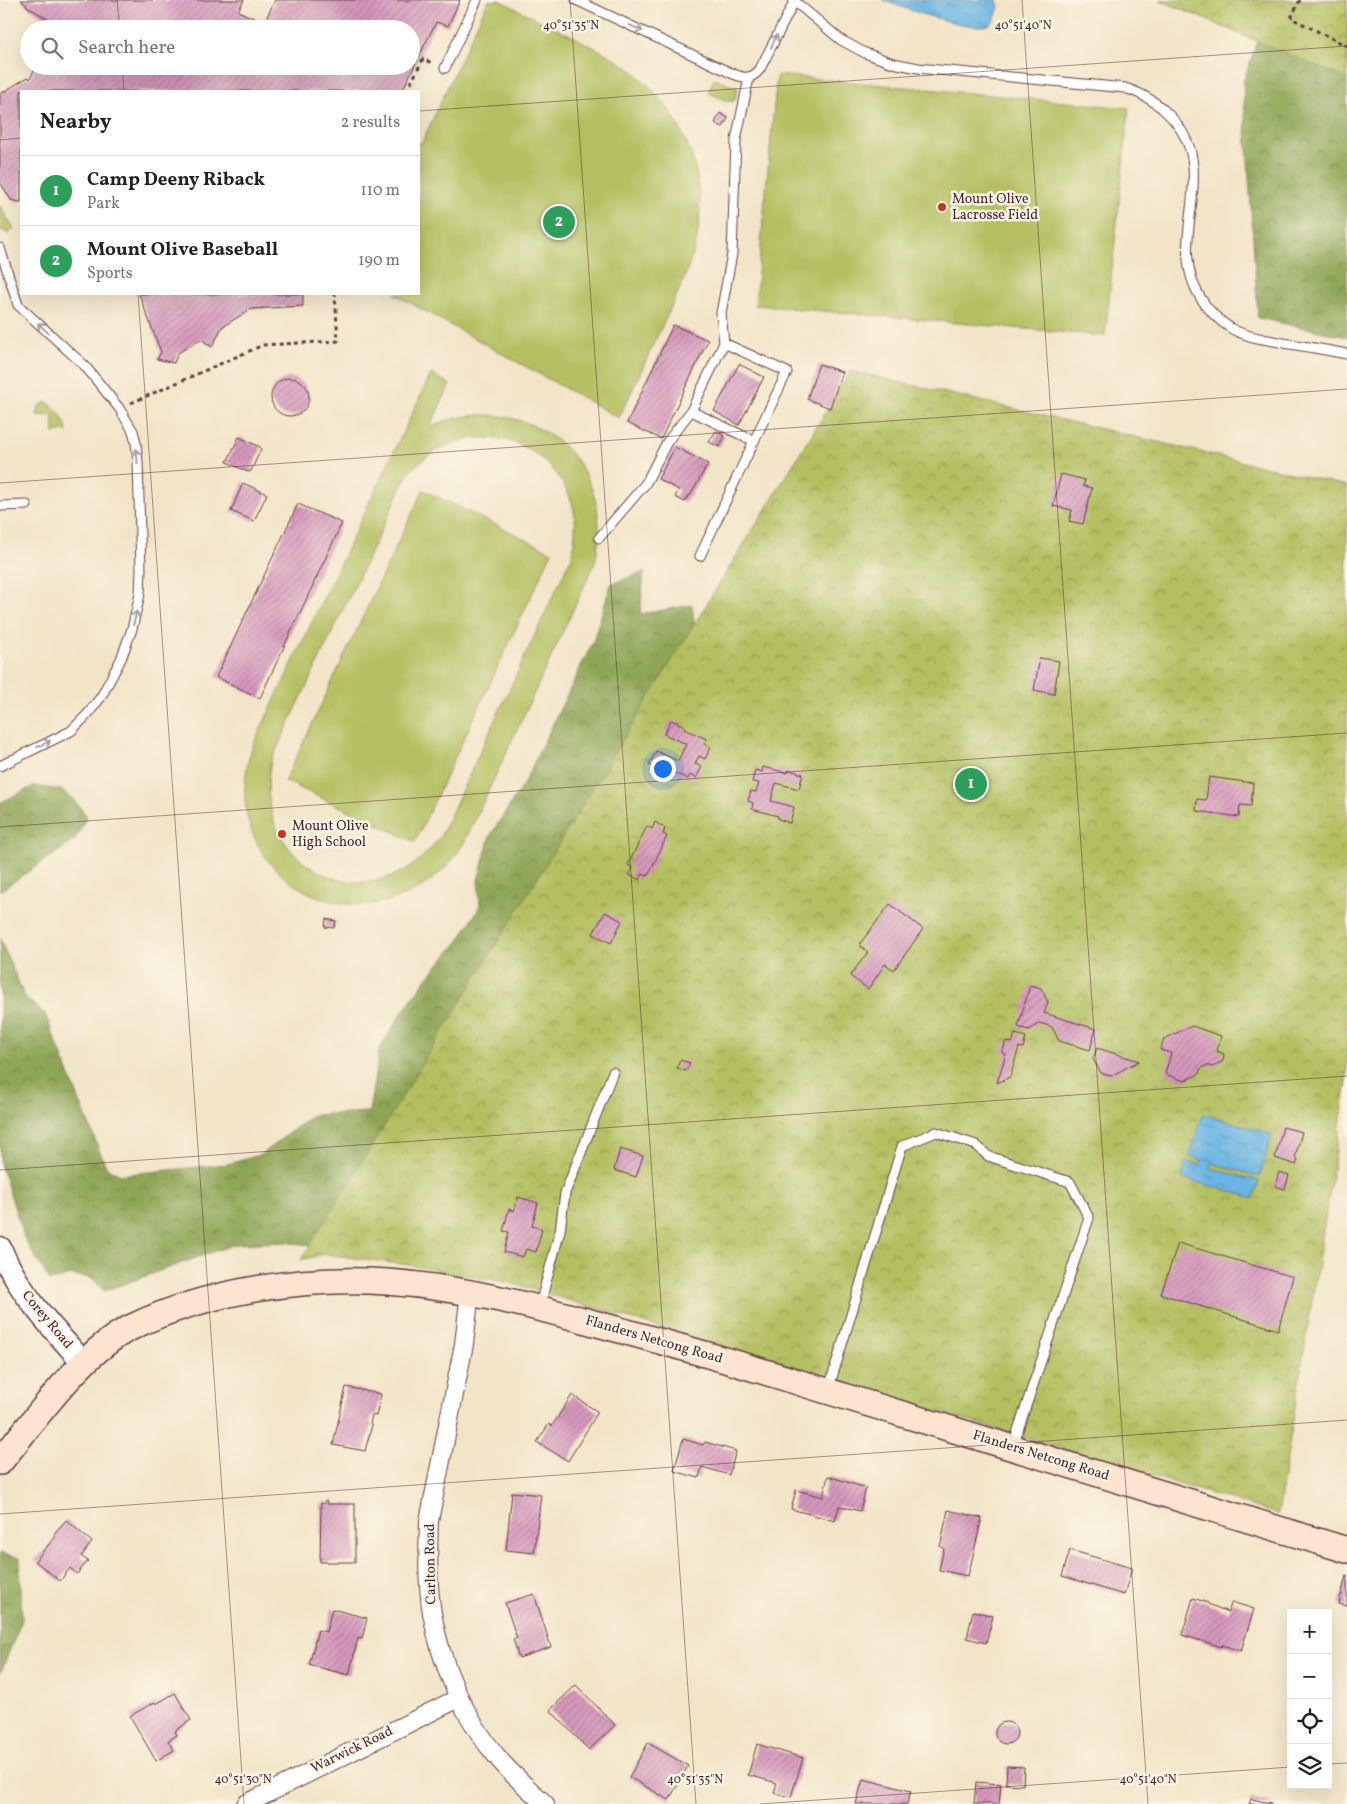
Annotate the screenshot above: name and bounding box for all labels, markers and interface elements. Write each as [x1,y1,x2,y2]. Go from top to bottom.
text: 40°51'35"N [543,18,599,34]
text: 40°51'40"N [994,18,1052,34]
search box [20,20,420,75]
one-way arrow [628,24,643,34]
icon: search [38,34,66,62]
one-way arrow [769,34,779,49]
text: Search here [78,35,175,61]
text: Nearby [40,108,111,137]
text: 2 results [341,112,400,134]
text: Camp Deeny Riback [87,167,265,193]
text: 1 [53,180,59,202]
text: 110 m [361,180,400,202]
place label: Mount Olive Lacrosse Field [952,190,1038,225]
text: Park [87,193,120,215]
marker: Mount Olive Lacrosse Field [936,201,948,213]
pin: 2 [543,203,575,241]
text: Mount Olive Baseball [87,237,278,263]
text: 2 [52,250,60,272]
text: 190 m [358,250,400,272]
text: Sports [87,263,133,285]
one-way arrow [37,322,50,334]
one-way arrow [133,448,142,464]
one-way arrow [131,610,140,626]
one-way arrow [36,739,51,748]
your location [650,756,676,782]
pin: 1 [955,765,987,803]
place label: Mount Olive High School [292,817,369,852]
marker: Mount Olive High School [276,828,288,840]
street label: Corey Road [17,1287,77,1353]
street label: Flanders Netcong Road [583,1311,725,1369]
street label: Flanders Netcong Road [970,1426,1112,1486]
street label: Carlton Road [421,1523,441,1605]
map controls [1287,1609,1332,1789]
button: + [1287,1609,1332,1654]
button: − [1287,1654,1332,1699]
button: locate [1287,1699,1332,1744]
street label: Warwick Road [308,1722,396,1778]
button: layers [1287,1744,1332,1789]
text: 40°51'30"N [214,1772,272,1788]
text: 40°51'35"N [667,1772,723,1788]
text: 40°51'40"N [1119,1772,1177,1788]

